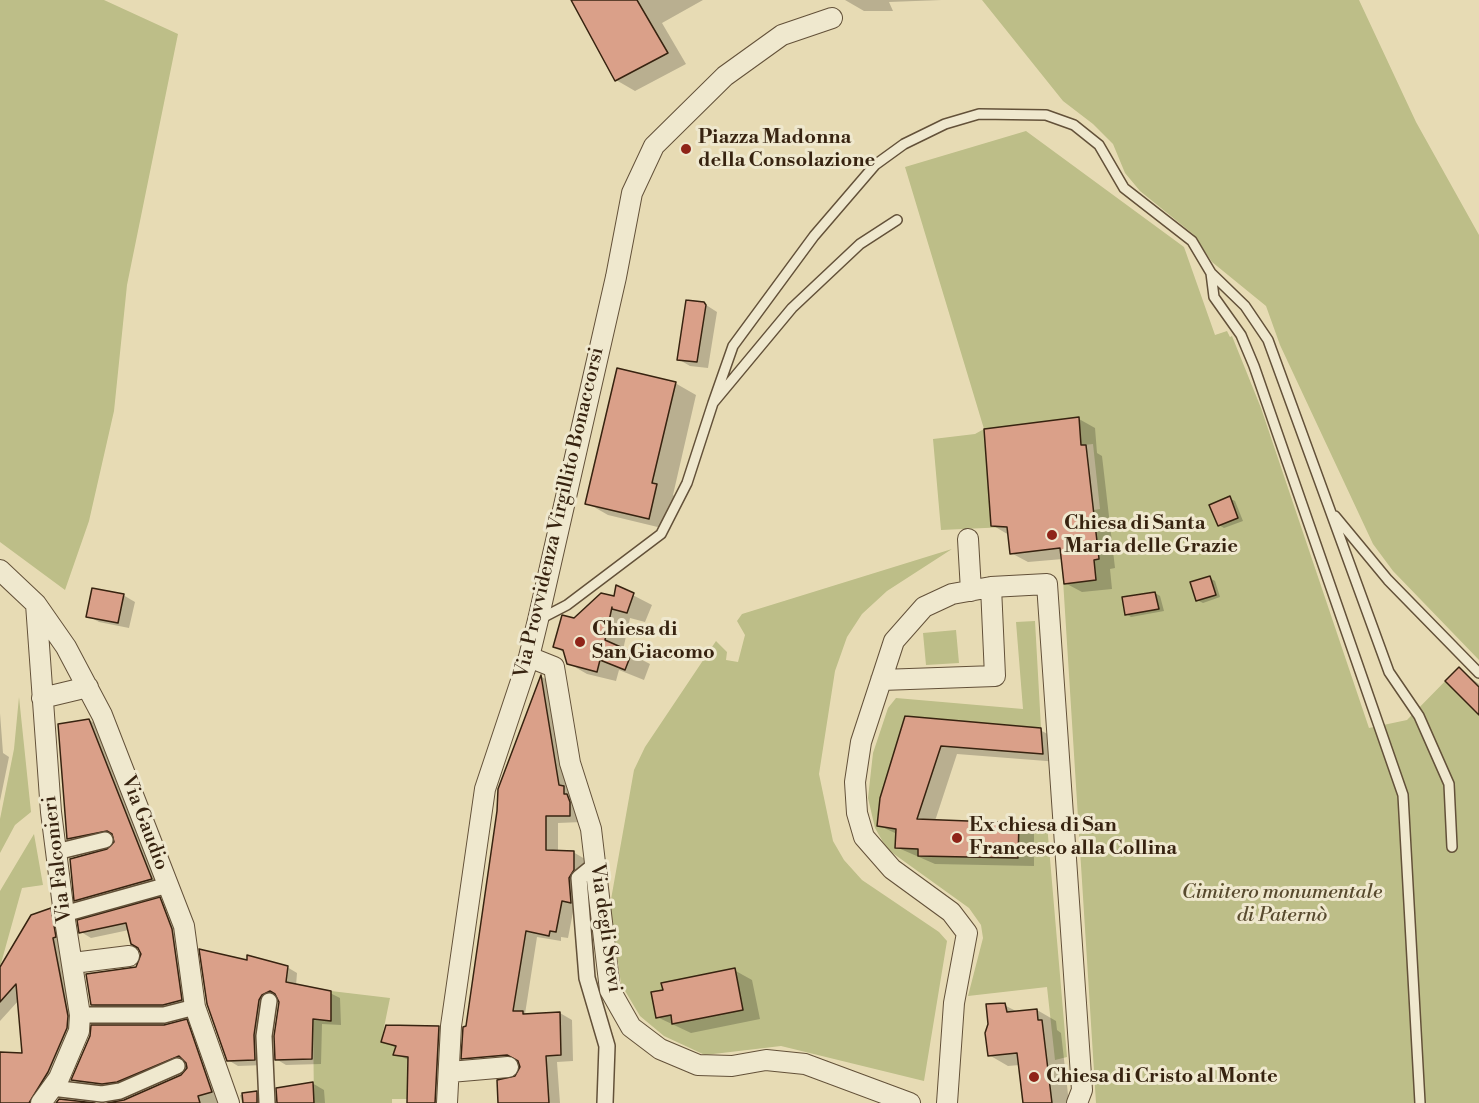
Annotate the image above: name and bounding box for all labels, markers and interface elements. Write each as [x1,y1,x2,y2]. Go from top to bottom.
place label: Piazza Madonna della Consolazione [698,126,875,173]
marker: Piazza Madonna della Consolazione [679,142,693,156]
street label: Via Provvidenza Virgillito Bonaccorsi [510,345,610,681]
place label: Chiesa di Santa Maria delle Grazie [1064,512,1238,559]
marker: Chiesa di Santa Maria delle Grazie [1045,528,1059,542]
place label: Chiesa di San Giacomo [592,618,715,665]
marker: Chiesa di San Giacomo [573,635,587,649]
street label: Via Gaudio [115,772,173,874]
street label: Via Falconieri [38,794,78,924]
place label: Ex chiesa di San Francesco alla Collina [969,814,1177,861]
marker: Ex chiesa di San Francesco alla Collina [950,831,964,845]
street label: Via degli Svevi [584,862,626,994]
park label: Cimitero monumentale di Paternò [1182,881,1382,928]
place label: Chiesa di Cristo al Monte [1046,1065,1278,1089]
marker: Chiesa di Cristo al Monte [1027,1070,1041,1084]

